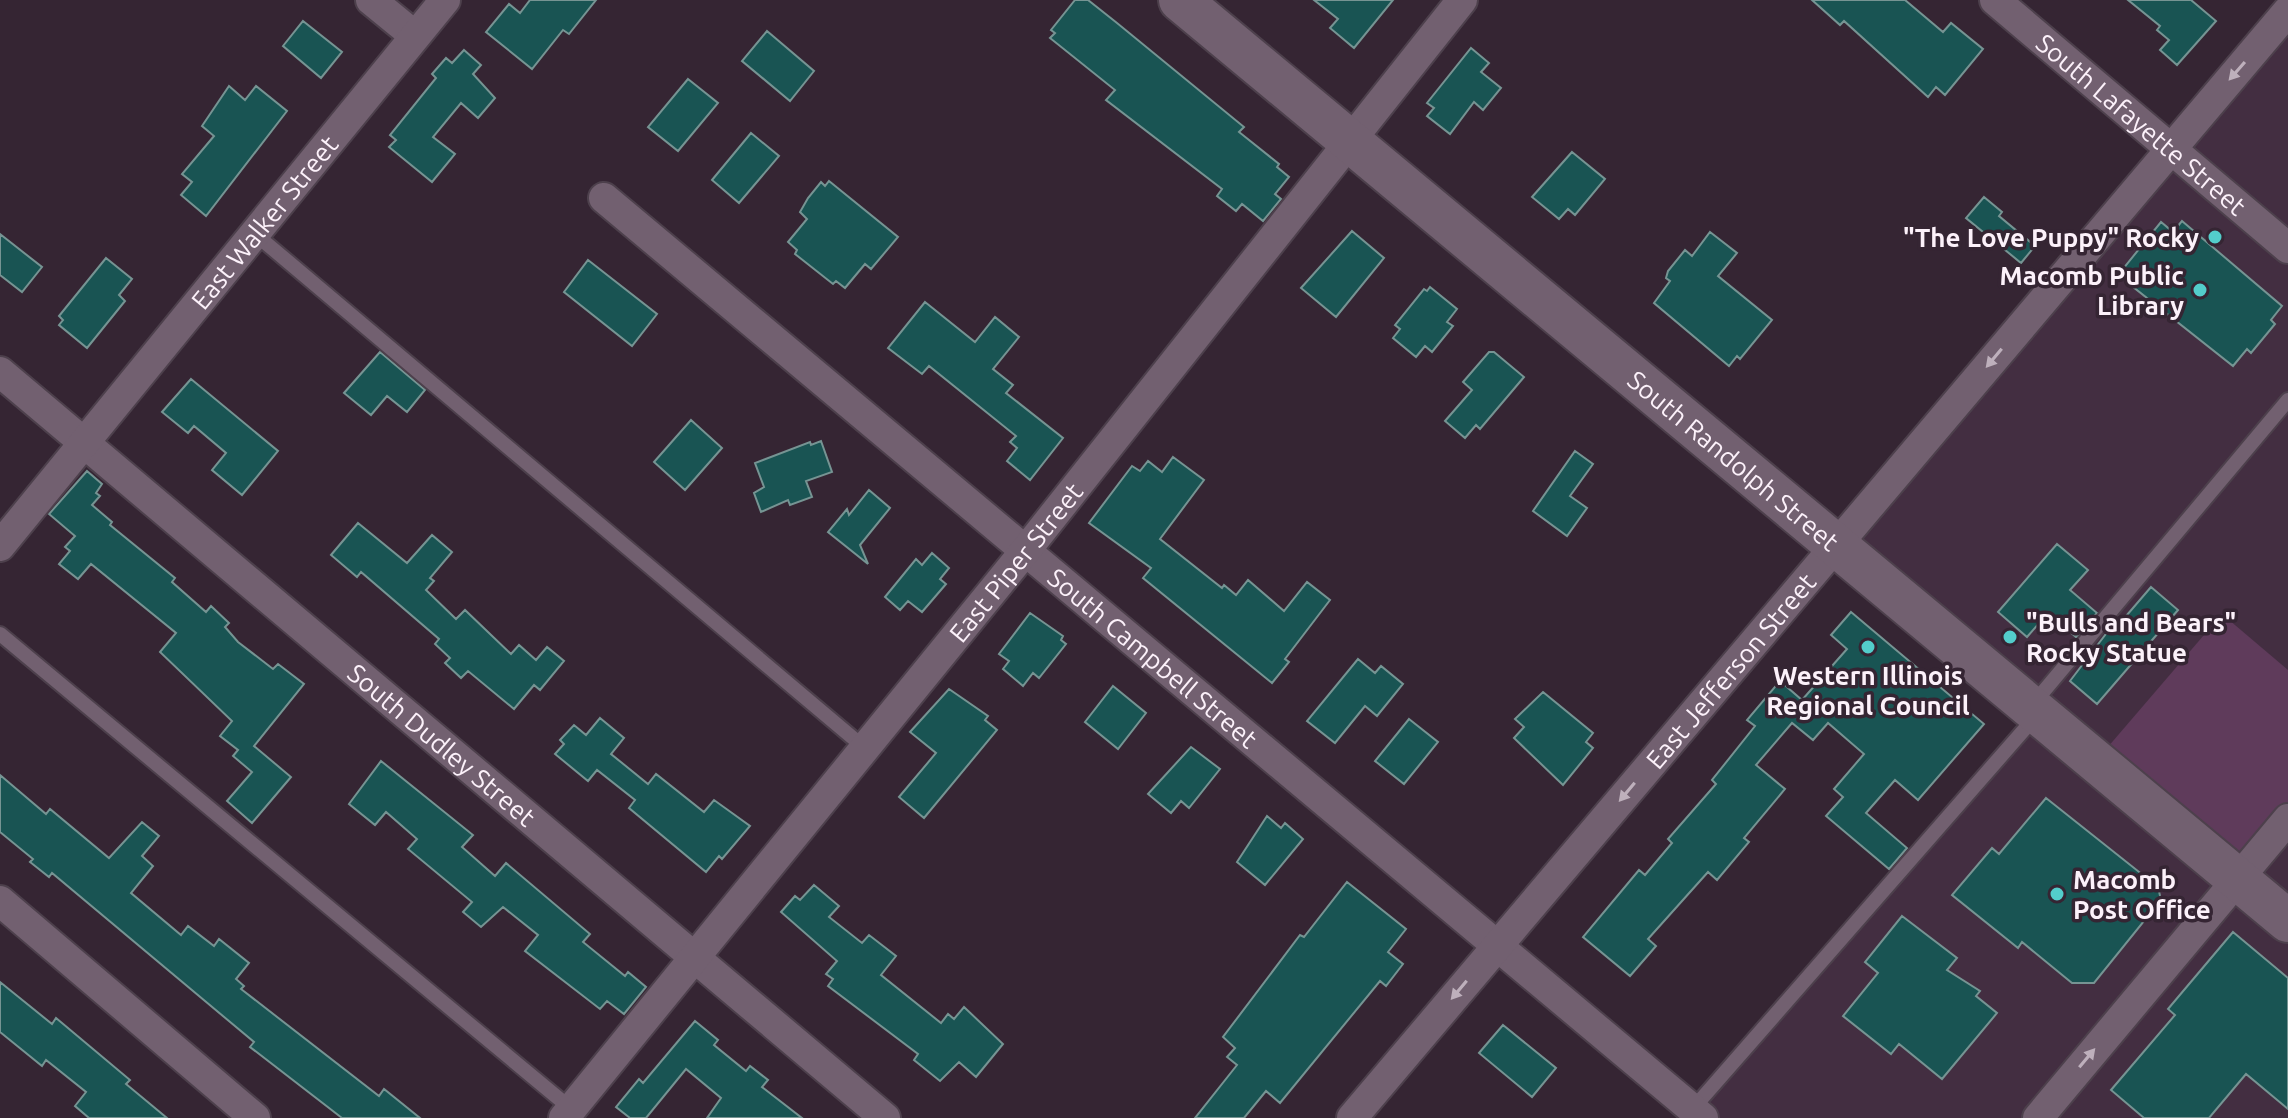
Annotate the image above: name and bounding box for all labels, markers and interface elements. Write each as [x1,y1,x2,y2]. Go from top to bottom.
street label: South Lafayette Street [2031,27,2252,221]
one-way arrow [2229,60,2246,80]
street label: East Walker Street [185,130,343,314]
place label: "The Love Puppy" Rocky [1903,223,2199,252]
marker: "The Love Puppy" Rocky [2206,228,2224,246]
place label: Macomb Public Library [2000,261,2184,320]
marker: Macomb Public Library [2191,281,2209,299]
one-way arrow [1986,348,2003,368]
street label: South Randolph Street [1623,364,1845,556]
street label: East Piper Street [943,477,1088,647]
street label: South Campbell Street [1043,562,1263,753]
street label: East Jefferson Street [1640,567,1821,774]
place label: "Bulls and Bears" Rocky Statue [2026,608,2236,667]
marker: "Bulls and Bears" Rocky Statue [2001,628,2019,646]
marker: Western Illinois Regional Council [1859,638,1877,656]
street label: South Dudley Street [343,658,541,831]
place label: Western Illinois Regional Council [1766,661,1970,720]
one-way arrow [1619,782,1636,802]
place label: Macomb Post Office [2073,865,2211,924]
marker: Macomb Post Office [2048,885,2066,903]
one-way arrow [1451,980,1468,1000]
one-way arrow [2078,1048,2095,1068]

